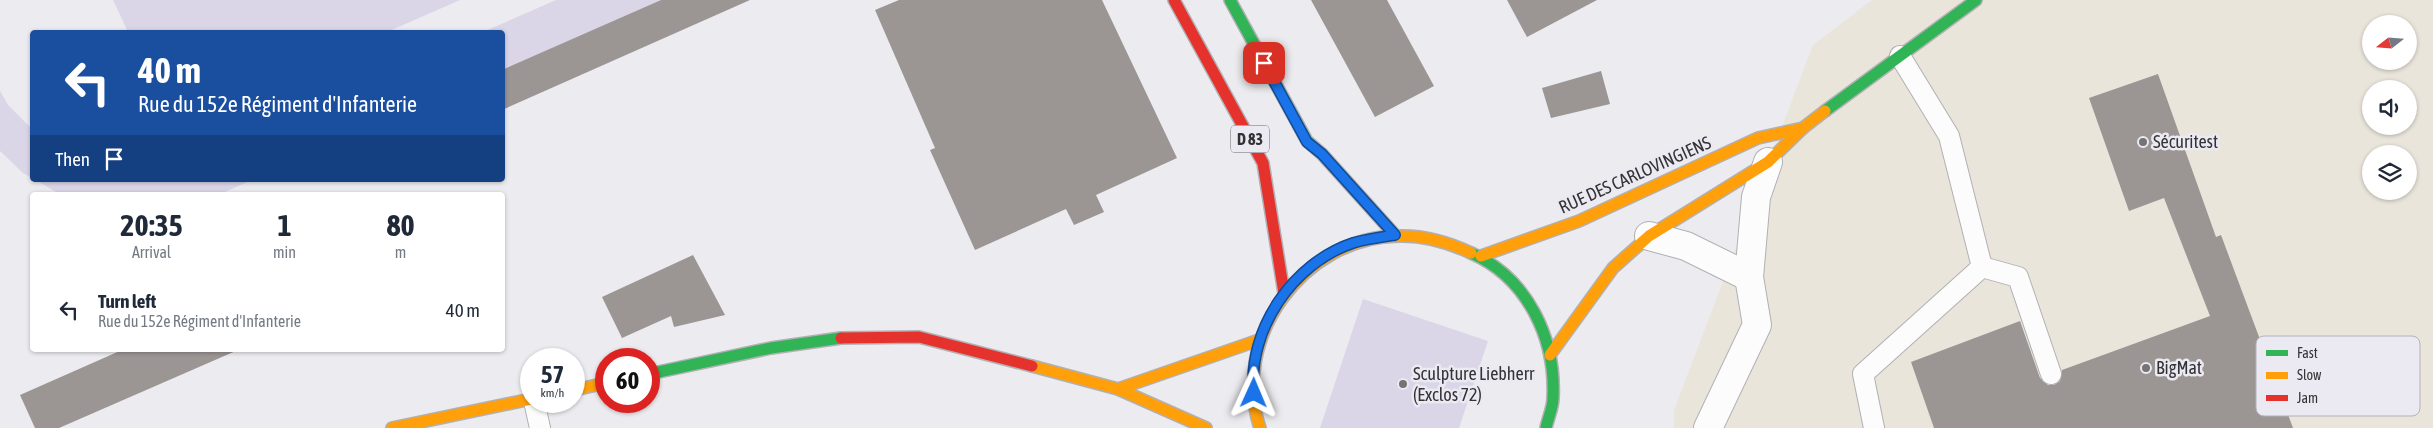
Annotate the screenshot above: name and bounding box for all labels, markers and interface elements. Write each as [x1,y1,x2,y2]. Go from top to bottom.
north arrow [2362,15,2418,70]
map controls [2362,15,2417,200]
pin [1243,42,1285,84]
icon: arrive [1250,49,1278,77]
icon: left [55,50,120,115]
text: 40 m [138,50,201,90]
button: sound [2362,80,2417,135]
text: Rue du 152e Régiment d'Infanterie [138,91,417,117]
road number: D 83 [1231,126,1269,152]
street label: RUE DES CARLOVINGIENS [1555,131,1715,218]
place label: Sécuritest [2153,131,2218,152]
marker: Sécuritest [2137,136,2149,148]
icon: arrive [100,145,128,173]
button: layers [2362,145,2417,200]
text: Then [55,148,90,170]
text: 20:35 [120,208,183,242]
text: 1 [277,208,292,242]
text: 80 [386,208,415,242]
text: Arrival [132,243,171,261]
text: min [273,243,296,261]
text: m [395,243,406,261]
text: Turn left [98,290,156,312]
icon: left [55,296,83,324]
text: 40 m [446,299,480,321]
text: Rue du 152e Régiment d'Infanterie [98,312,301,330]
legend [2256,336,2420,416]
text: Fast [2297,345,2318,361]
speed limit sign: 60 [595,348,660,413]
place label: BigMat [2156,357,2202,378]
text: 57 [541,360,564,388]
marker: BigMat [2140,362,2152,374]
place label: Sculpture Liebherr (Exclos 72) [1413,363,1535,405]
position arrow [1227,366,1279,418]
text: Slow [2297,367,2322,383]
marker: Sculpture Liebherr (Exclos 72) [1397,378,1409,390]
text: km/h [541,386,564,400]
text: Jam [2297,390,2318,406]

